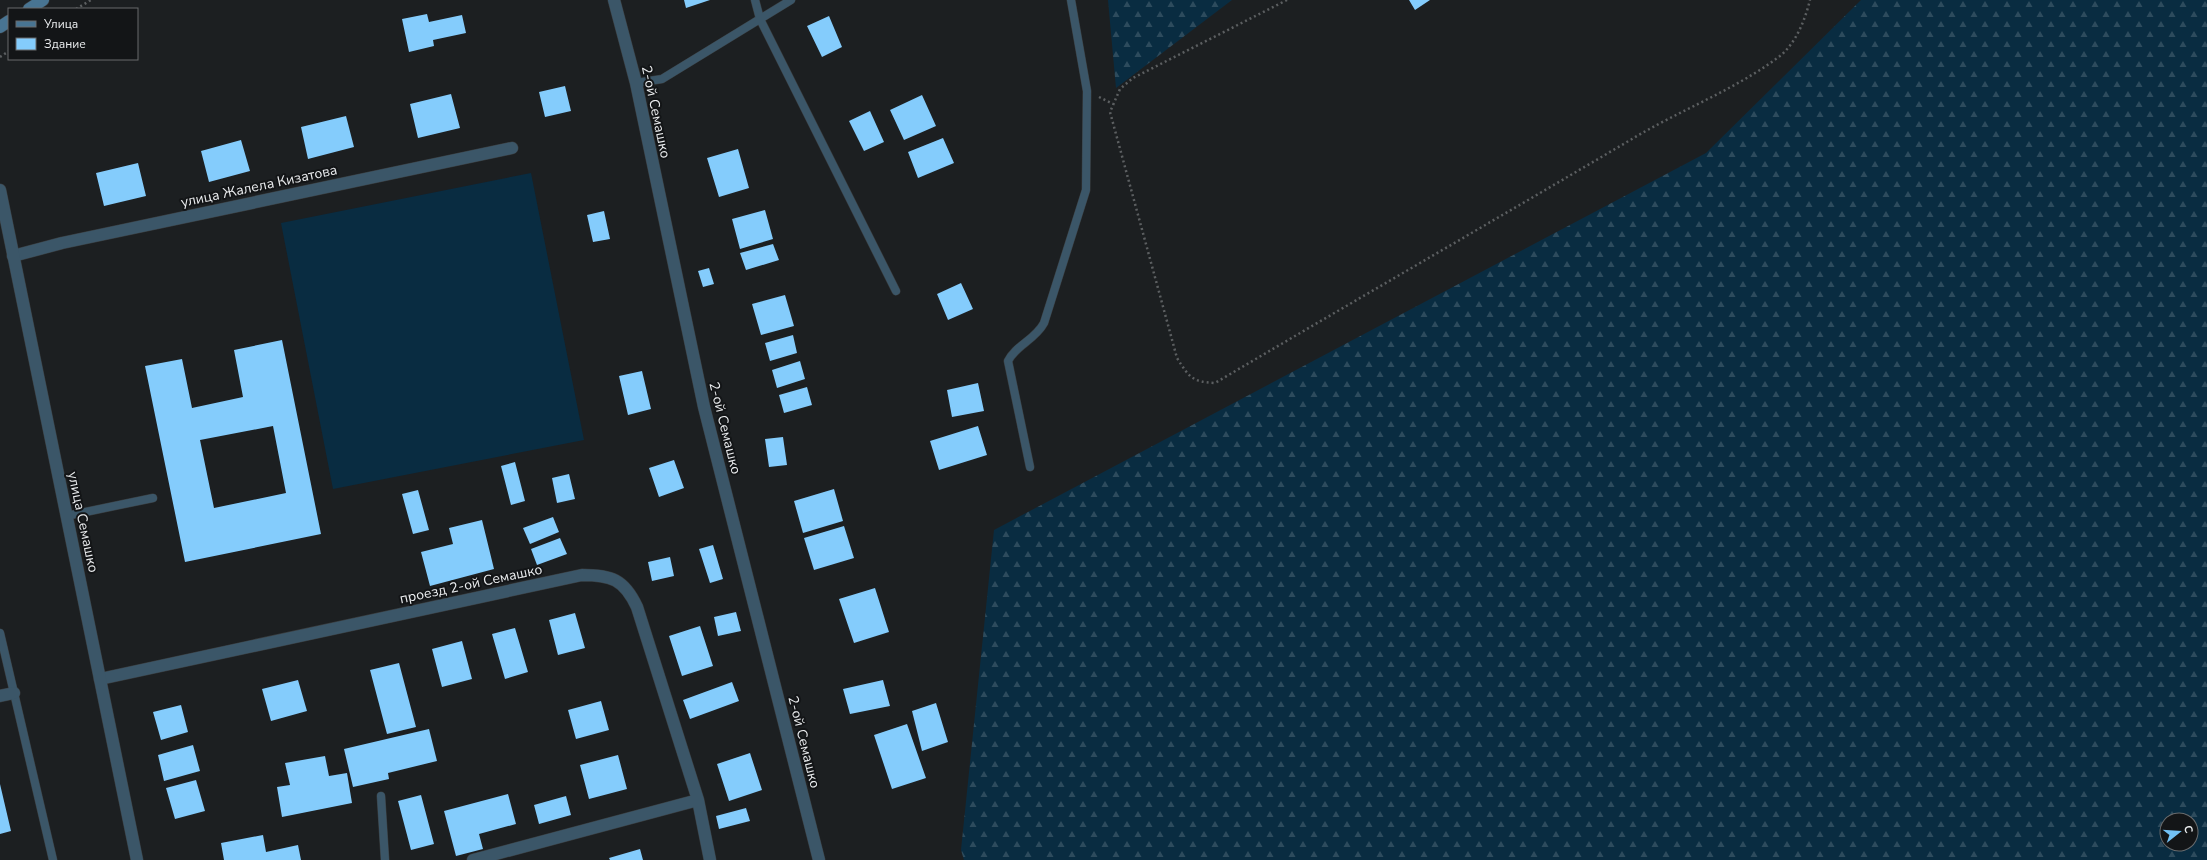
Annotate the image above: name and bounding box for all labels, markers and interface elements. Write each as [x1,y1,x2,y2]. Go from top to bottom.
legend [8,8,138,60]
text: Улица [43,16,78,32]
text: Здание [44,36,86,52]
street label: 2-ой Семашко [637,64,675,160]
street label: улица Жалела Кизатова [179,160,339,212]
street label: 2-ой Семашко [704,380,746,476]
street label: улица Семашко [63,470,103,574]
street label: проезд 2-ой Семашко [398,560,544,608]
street label: 2-ой Семашко [783,694,825,790]
north arrow [2159,812,2199,852]
text: С [2180,823,2197,835]

